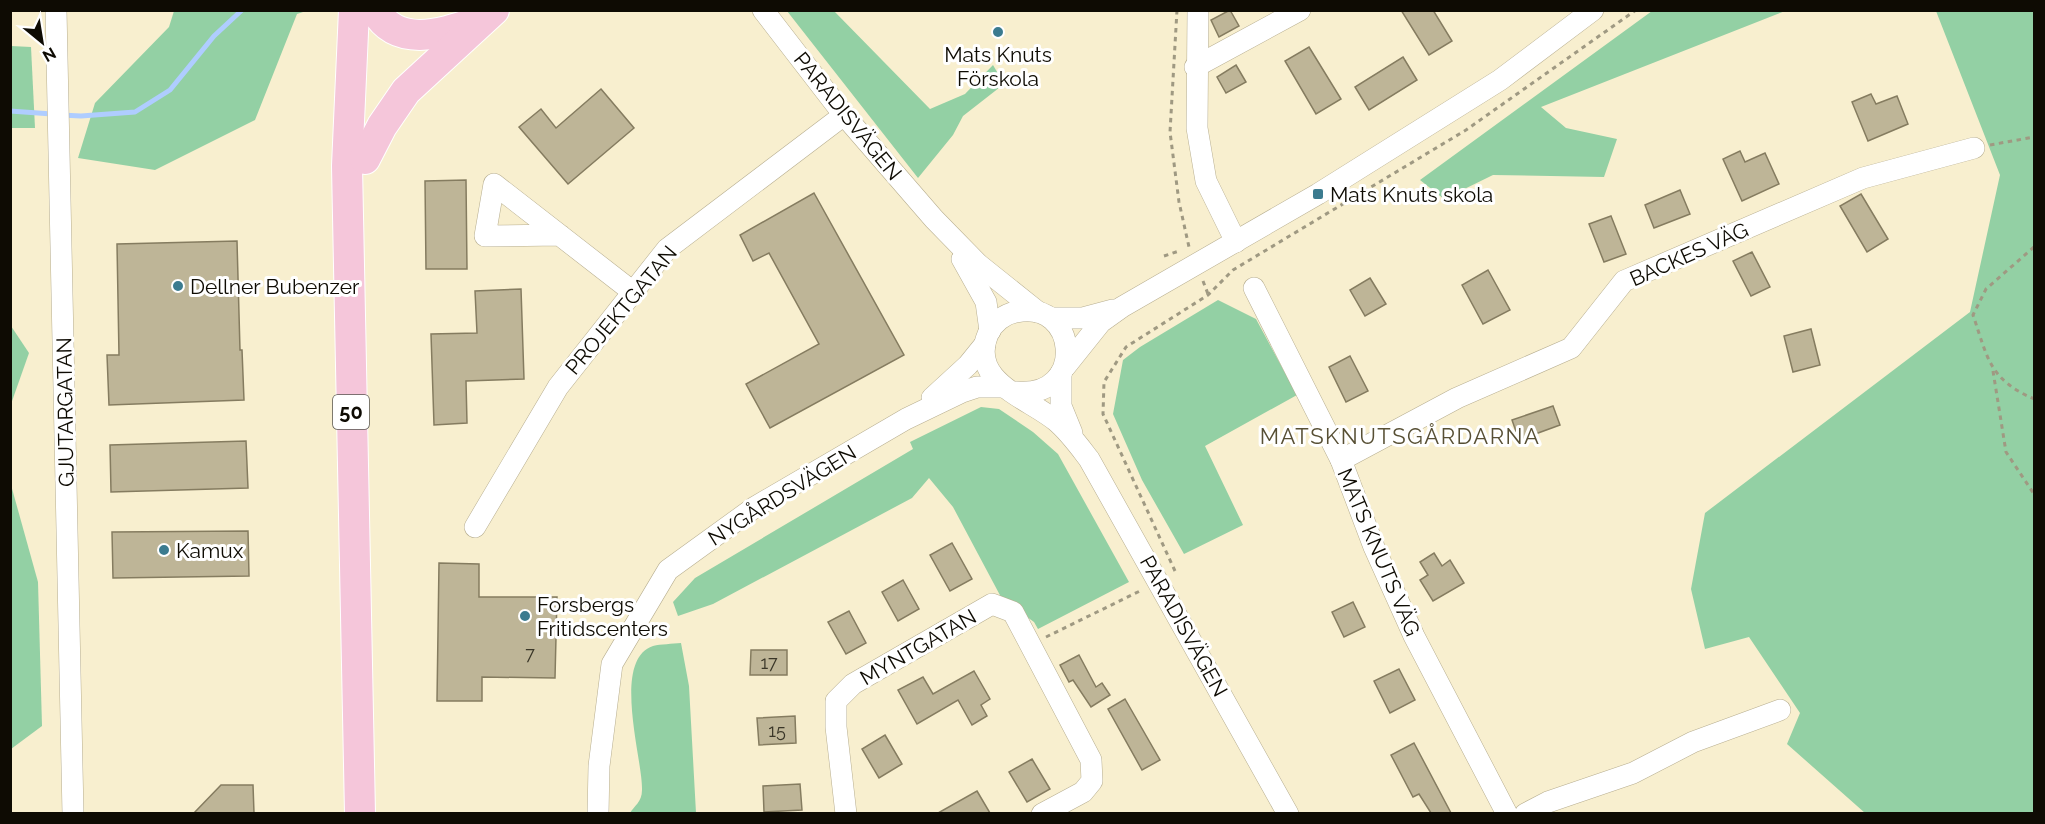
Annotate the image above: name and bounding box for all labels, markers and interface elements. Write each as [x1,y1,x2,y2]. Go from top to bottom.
north arrow [12,12,72,72]
marker: Mats Knuts Förskola [991,25,1005,39]
place label: Mats Knuts Förskola [944,42,1052,91]
text: N [39,43,59,66]
street label: PARADISVÄGEN [789,47,907,185]
place label: Mats Knuts skola [1330,182,1493,207]
marker: Mats Knuts skola [1311,187,1325,201]
street label: BACKES VÄG [1626,217,1752,291]
street label: PROJEKTGATAN [560,241,682,379]
place label: Dellner Bubenzer [190,274,360,299]
marker: Dellner Bubenzer [171,279,185,293]
street label: GJUTARGATAN [51,337,79,487]
road number: 50 [333,395,369,429]
district label: MATSKNUTSGÅRDARNA [1260,423,1540,449]
street label: NYGÅRDSVÄGEN [703,439,861,551]
street label: MATS KNUTS VÄG [1332,464,1426,640]
place label: Kamux [176,538,244,563]
marker: Kamux [157,543,171,557]
street label: PARADISVÄGEN [1135,551,1233,701]
place label: Forsbergs Fritidscenters [537,592,668,641]
street label: MYNTGATAN [855,604,981,690]
marker: Forsbergs Fritidscenters [518,609,532,623]
house number: 7 [525,643,535,664]
house number: 17 [760,652,778,673]
house number: 15 [768,720,786,741]

